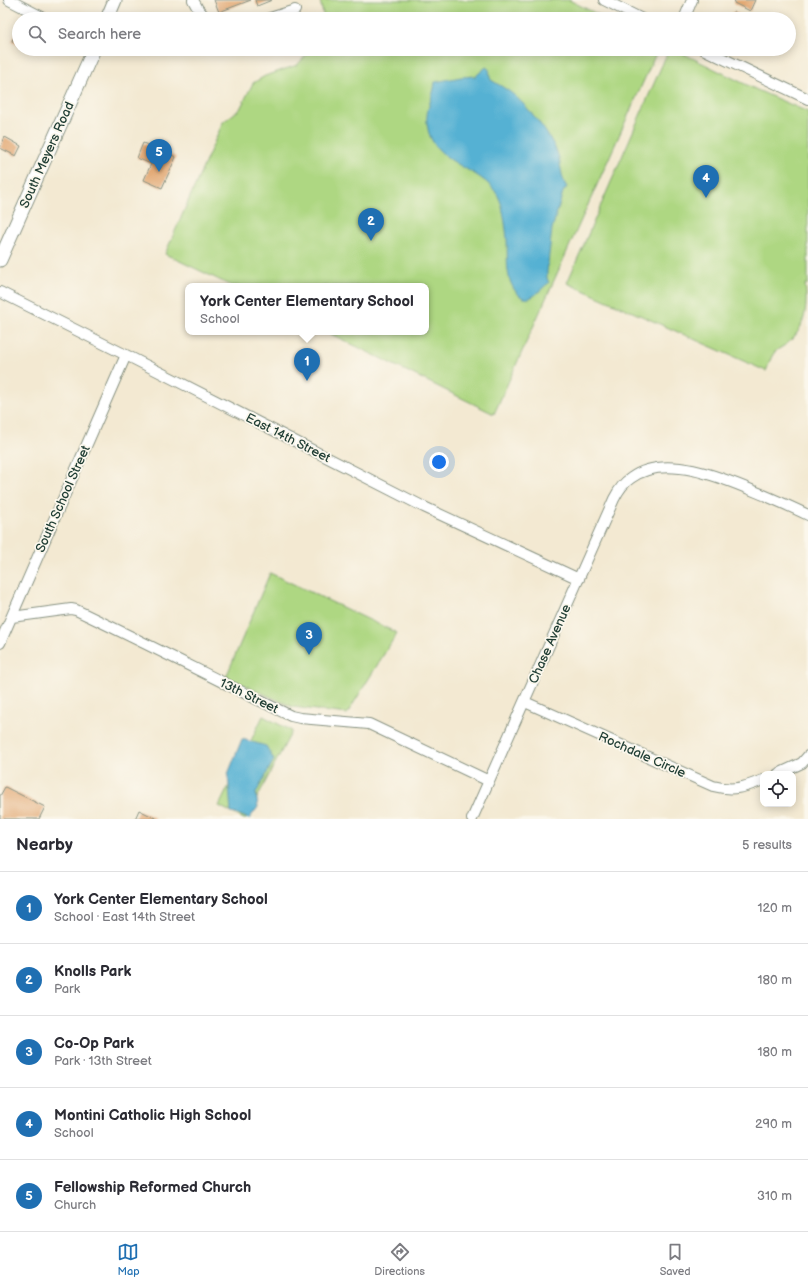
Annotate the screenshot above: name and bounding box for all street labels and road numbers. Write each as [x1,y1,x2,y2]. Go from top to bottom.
street label: South Meyers Road [16,99,78,211]
street label: East 14th Street [243,410,333,466]
street label: South School Street [32,443,94,555]
street label: Chase Avenue [525,602,575,686]
street label: 13th Street [217,675,281,717]
street label: Rochdale Circle [596,729,688,781]

